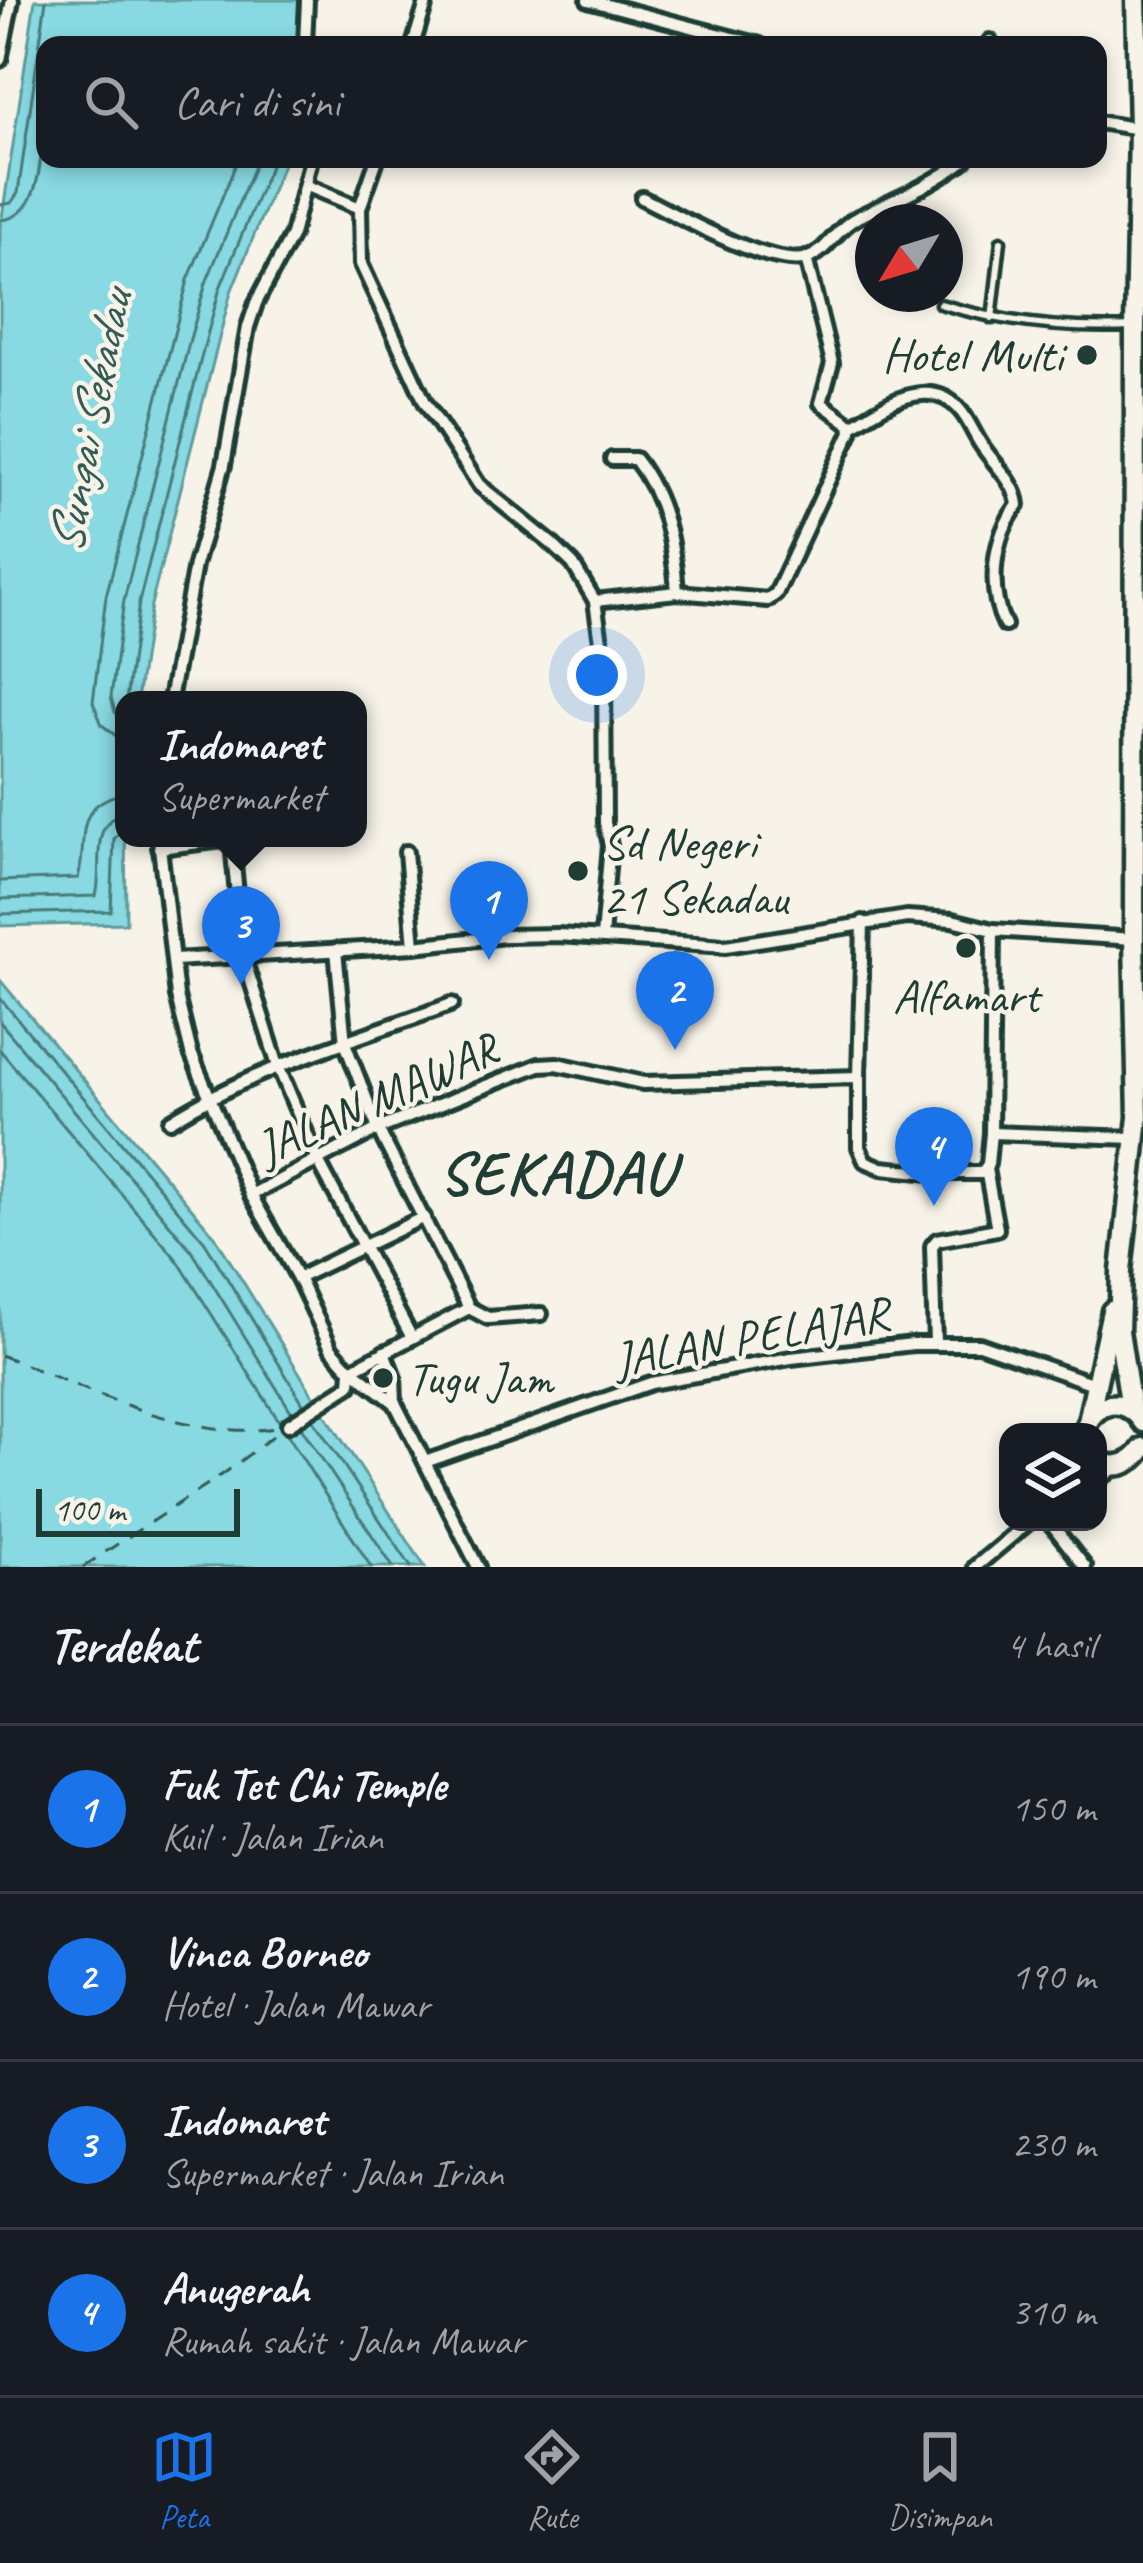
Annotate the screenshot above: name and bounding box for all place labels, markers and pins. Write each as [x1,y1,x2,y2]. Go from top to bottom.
place label: Hotel Multi [882,325,1068,385]
marker: Hotel Multi [1074,342,1100,368]
place label: Sd Negeri 21 Sekadau [602,813,791,928]
marker: Sd Negeri 21 Sekadau [565,858,591,884]
pin: 1 [450,861,528,960]
pin: 3 [202,886,280,985]
marker: Alfamart [953,935,979,961]
pin: 2 [636,951,714,1050]
place label: Alfamart [893,966,1043,1026]
pin: 4 [895,1107,973,1206]
place label: Tugu Jam [407,1348,555,1408]
marker: Tugu Jam [370,1365,396,1391]

